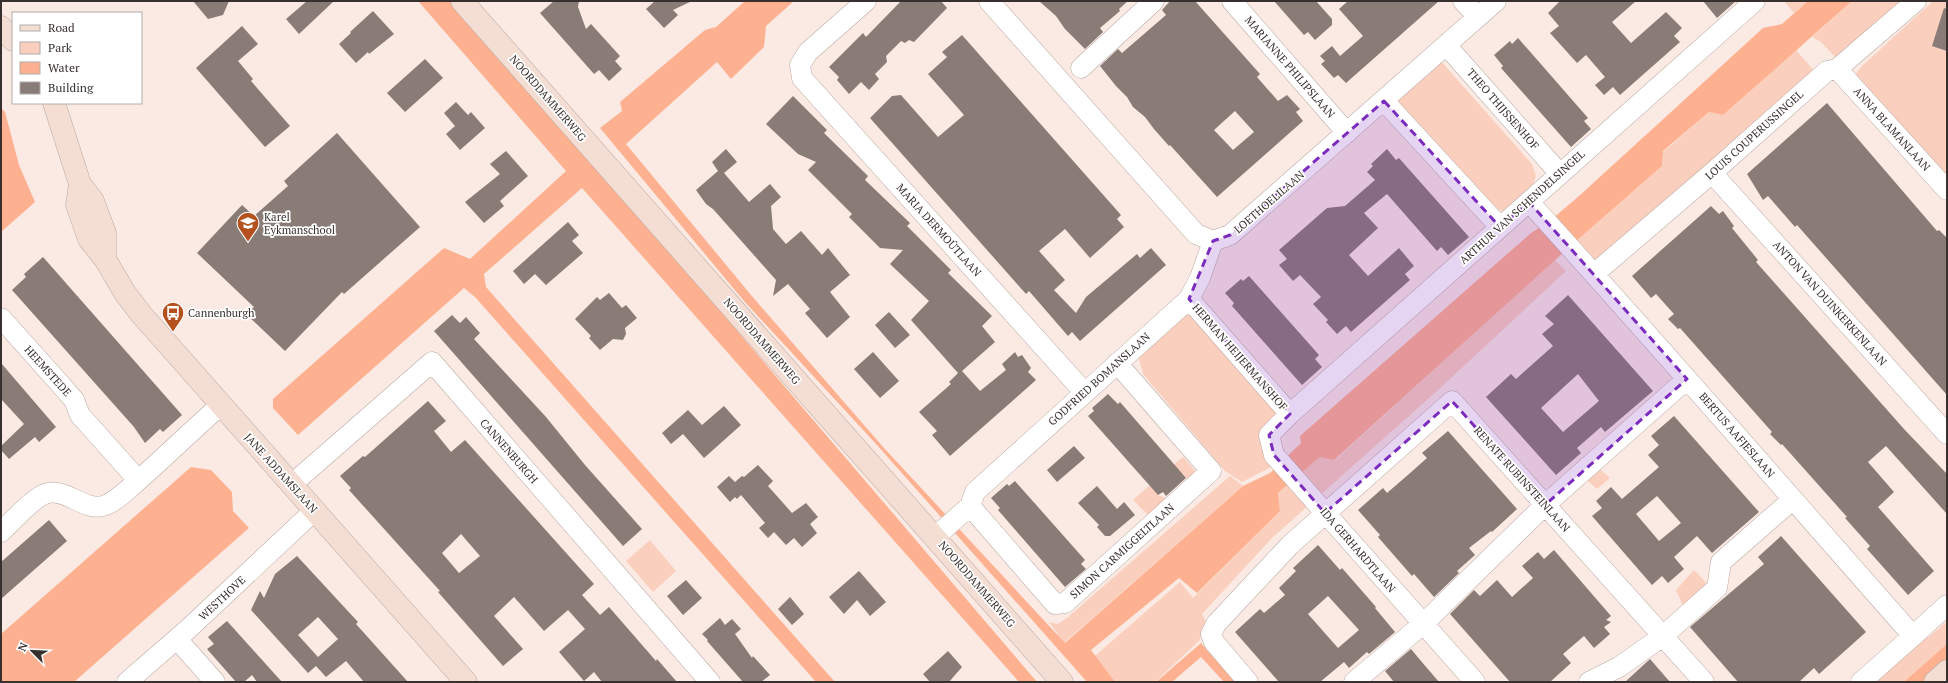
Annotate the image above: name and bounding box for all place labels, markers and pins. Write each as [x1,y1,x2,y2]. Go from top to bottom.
school or university icon: Karel Eykmanschool [235,210,261,243]
place label: Karel Eykmanschool [264,210,335,237]
bus stop icon: Cannenburgh [160,300,186,333]
place label: Cannenburgh [188,306,255,320]

